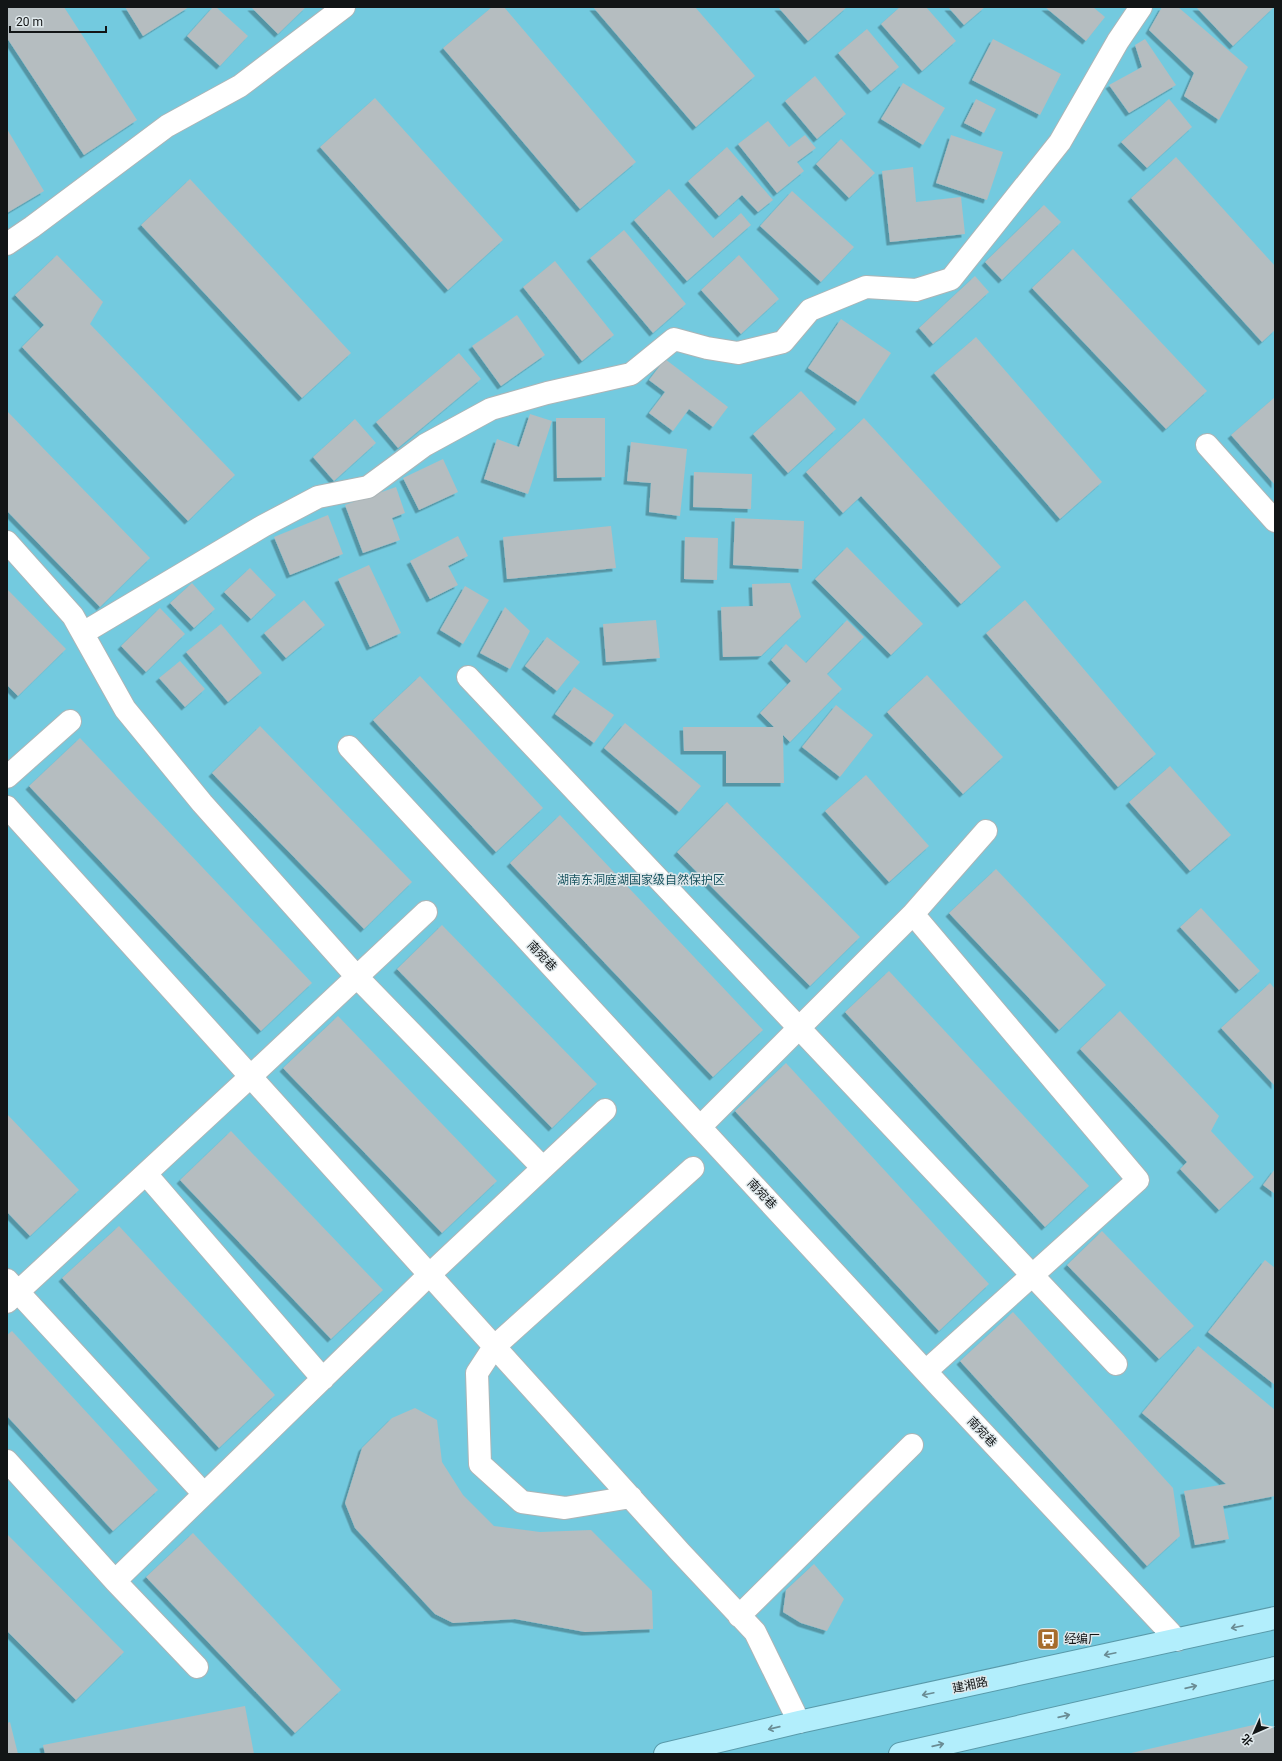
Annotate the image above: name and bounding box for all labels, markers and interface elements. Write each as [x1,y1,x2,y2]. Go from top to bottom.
scale bar [10,8,106,34]
text: 20 m [16,15,43,29]
park label: 湖南东洞庭湖国家级自然保护区 [557,873,725,887]
street label: 南宛巷 [525,938,559,974]
street label: 南宛巷 [745,1176,779,1212]
street label: 南宛巷 [965,1414,999,1450]
one-way arrow [1231,1623,1244,1631]
bus stop icon: 经编厂 [1035,1626,1061,1652]
place label: 经编厂 [1064,1632,1100,1646]
one-way arrow [1104,1651,1117,1659]
street label: 建湘路 [951,1674,989,1696]
one-way arrow [1184,1682,1197,1690]
one-way arrow [922,1690,935,1698]
one-way arrow [1058,1712,1071,1719]
north arrow [1234,1713,1274,1753]
one-way arrow [768,1725,781,1732]
text: 北 [1239,1731,1256,1748]
one-way arrow [931,1741,944,1749]

